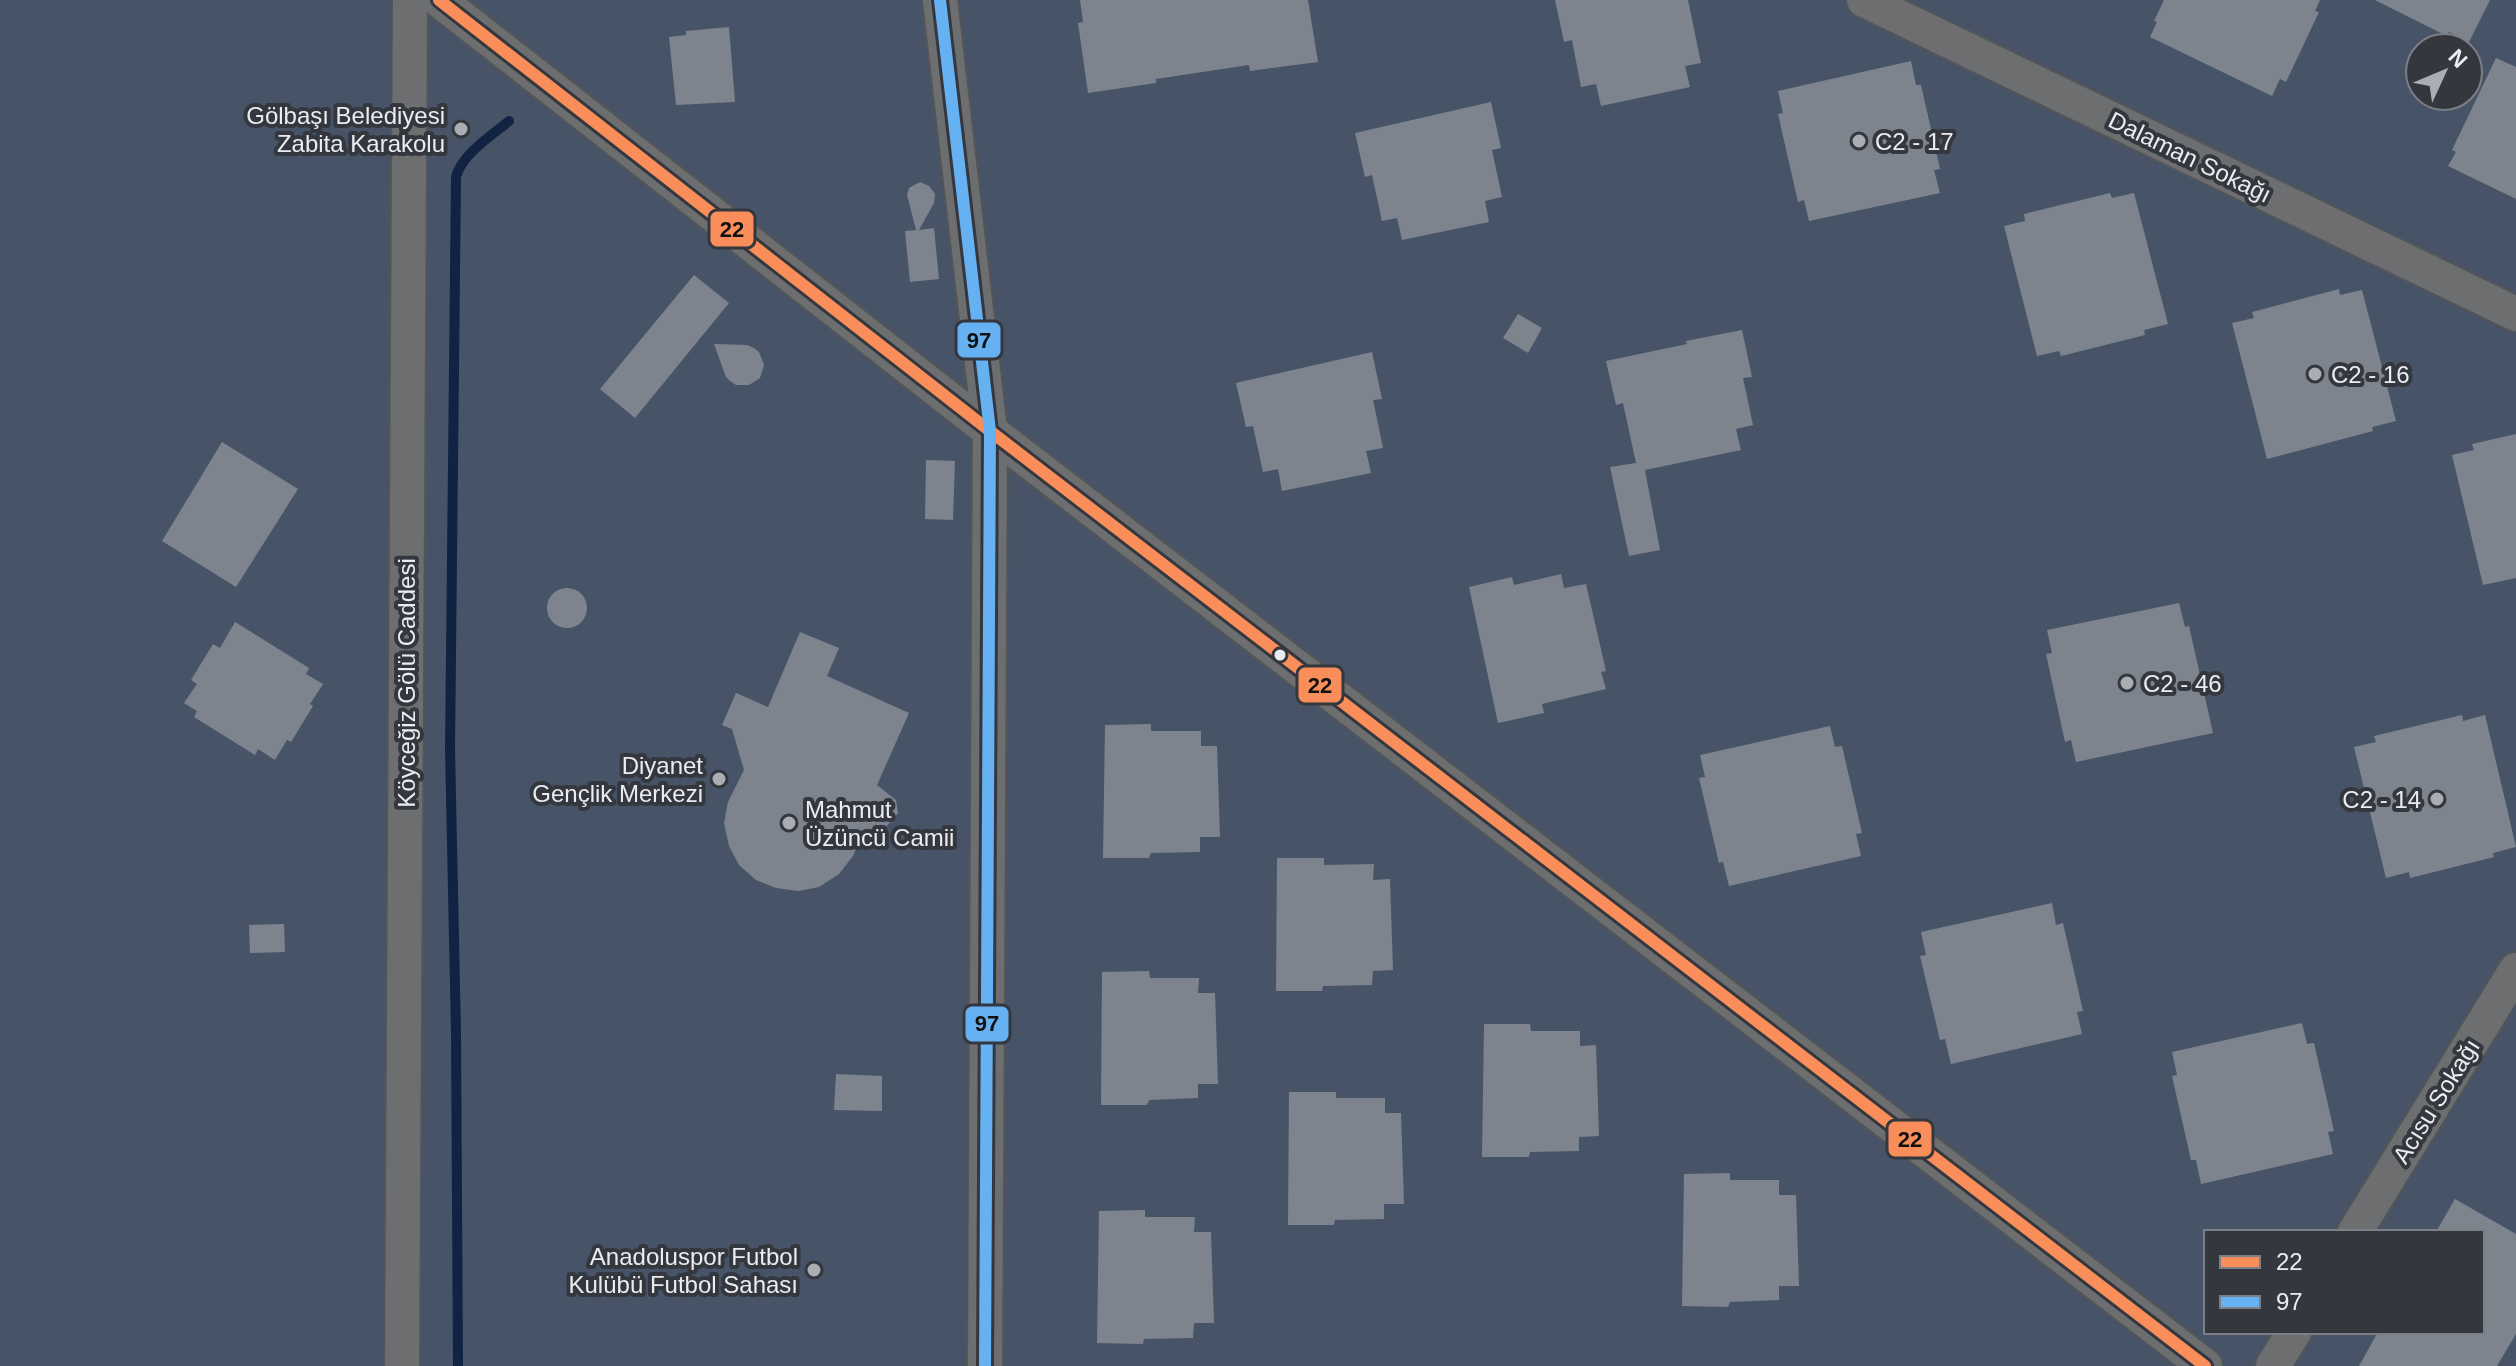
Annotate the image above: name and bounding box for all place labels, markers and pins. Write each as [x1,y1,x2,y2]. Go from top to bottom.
place label: Gölbaşı Belediyesi Zabita Karakolu [246,102,445,157]
marker: Gölbaşı Belediyesi Zabita Karakolu [452,120,470,138]
place label: C2 - 17 [1875,128,1954,155]
marker: C2 - 17 [1850,132,1868,150]
place label: C2 - 16 [2331,361,2410,388]
marker: C2 - 16 [2306,365,2324,383]
unlabelled marker [1272,647,1288,663]
place label: C2 - 46 [2143,670,2222,697]
marker: C2 - 46 [2118,674,2136,692]
place label: Diyanet Gençlik Merkezi [532,752,703,807]
marker: Diyanet Gençlik Merkezi [710,770,728,788]
place label: C2 - 14 [2342,786,2421,813]
marker: C2 - 14 [2428,790,2446,808]
place label: Mahmut Üzüncü Camii [805,796,954,851]
marker: Mahmut Üzüncü Camii [780,814,798,832]
place label: Anadoluspor Futbol Kulübü Futbol Sahası [569,1243,798,1298]
marker: Anadoluspor Futbol Kulübü Futbol Sahası [805,1261,823,1279]

